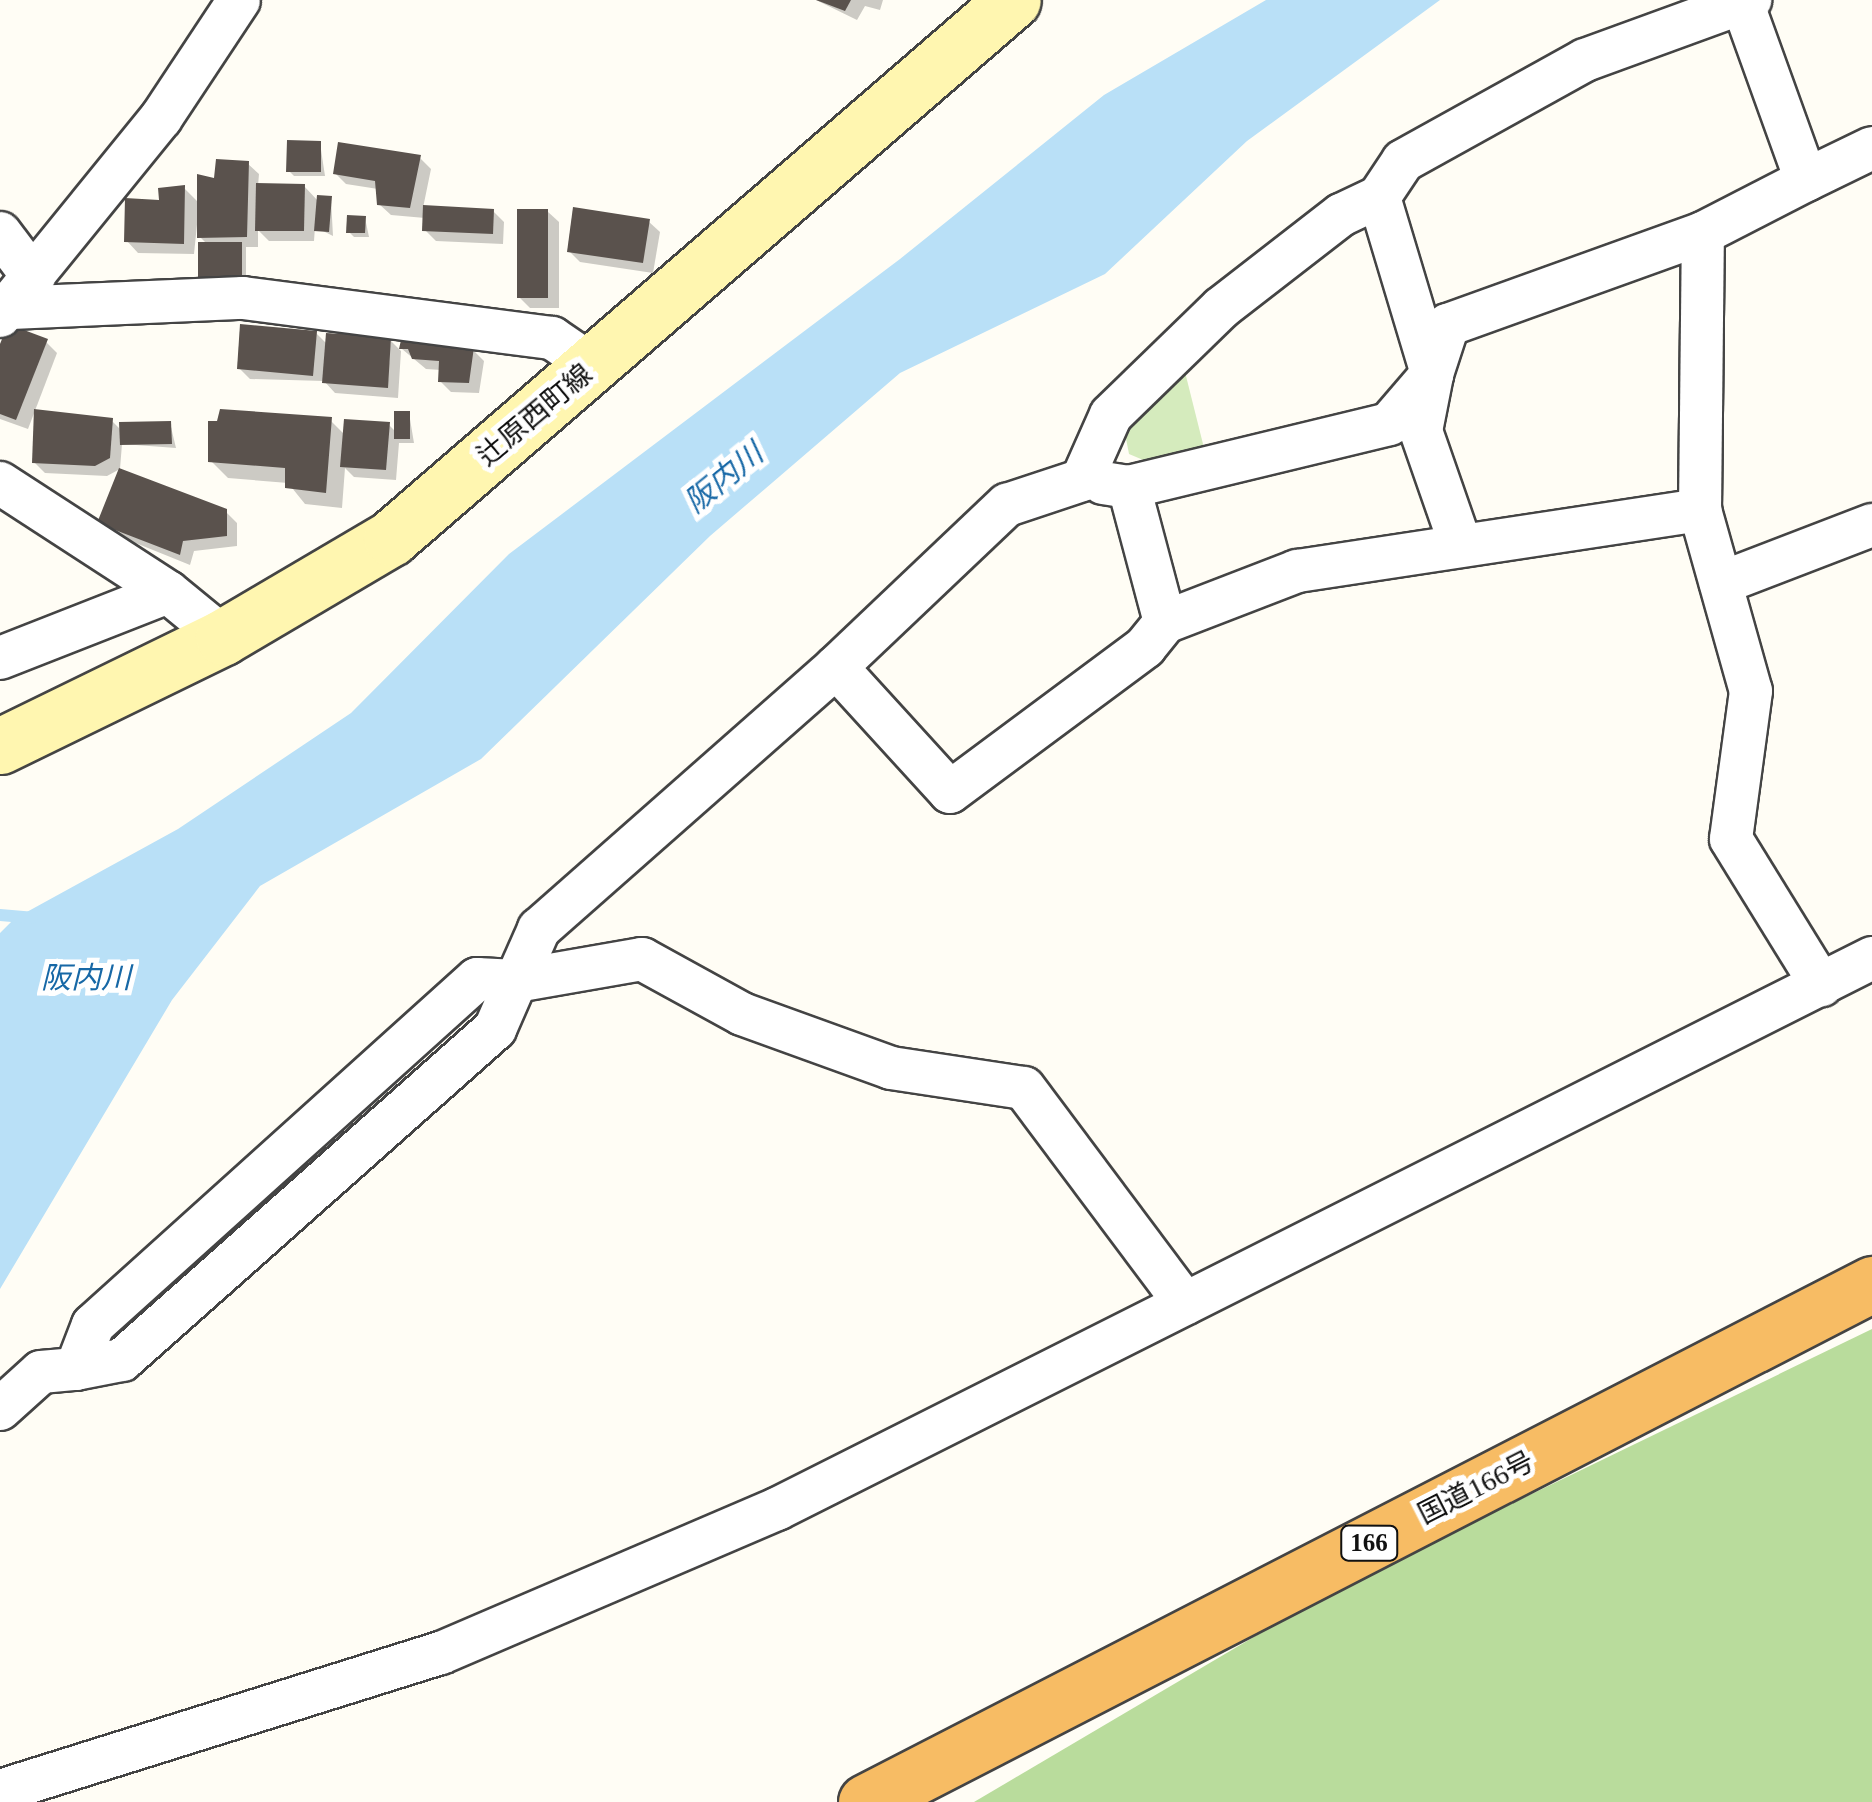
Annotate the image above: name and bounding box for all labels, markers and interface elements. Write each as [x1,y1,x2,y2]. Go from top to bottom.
street label: 辻原西町線 [471,357,599,473]
water label: 阪内川 [678,436,770,520]
water label: 阪内川 [41,960,131,996]
street label: 国道166号 [1412,1444,1540,1532]
road number: 166 [1339,1523,1399,1563]

